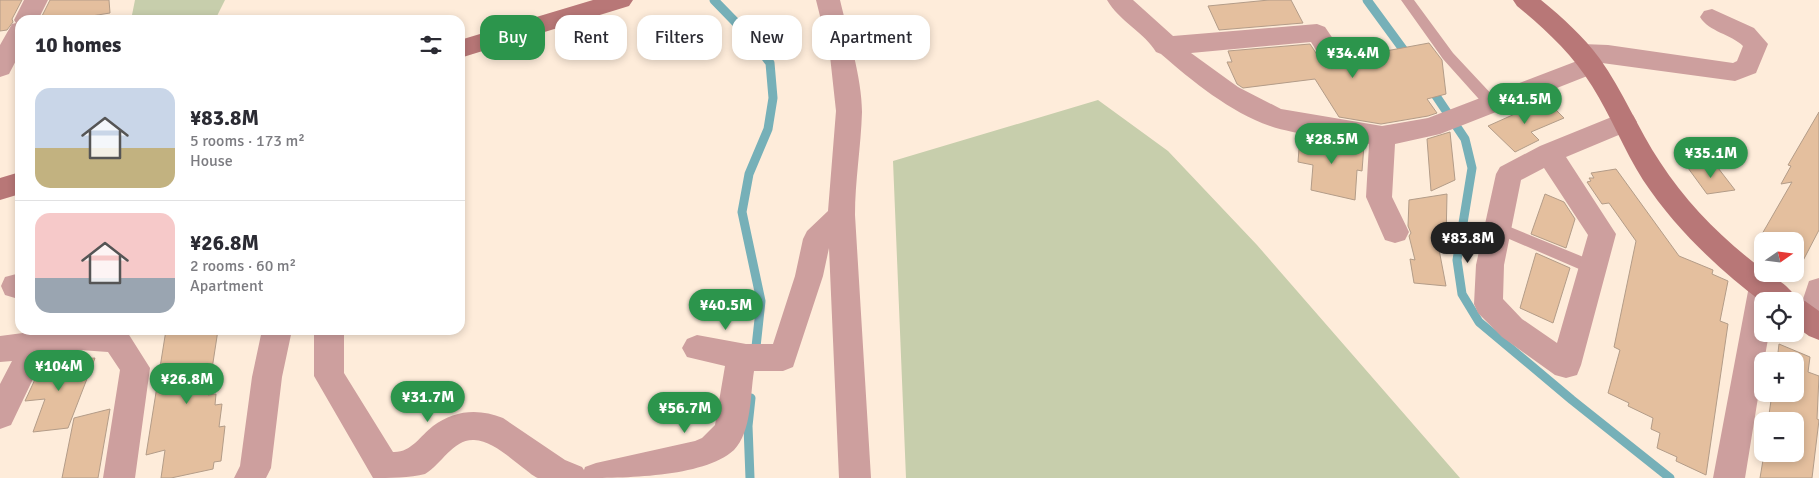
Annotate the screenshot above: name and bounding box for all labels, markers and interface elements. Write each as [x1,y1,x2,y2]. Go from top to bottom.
chip: Buy [480,15,545,60]
chip: Rent [555,15,627,60]
chip: Filters [637,15,722,60]
chip: New [732,15,802,60]
chip: Apartment [812,15,930,60]
icon: filters [417,31,445,59]
text: 10 homes [35,32,121,58]
pin: ¥34.4M [1312,36,1394,79]
text: ¥34.4M [1327,43,1379,63]
pin: ¥41.5M [1484,82,1566,125]
text: ¥41.5M [1499,89,1551,109]
text: ¥83.8M [190,105,259,131]
icon: home [75,108,135,168]
pin: ¥28.5M [1291,122,1373,165]
text: ¥28.5M [1306,129,1358,149]
text: 5 rooms · 173 m² [190,131,305,151]
pin: ¥35.1M [1670,136,1752,179]
text: ¥35.1M [1685,143,1737,163]
text: House [190,151,233,171]
pin: ¥83.8M [1427,222,1509,264]
text: ¥83.8M [1442,228,1494,248]
text: ¥26.8M [190,230,259,256]
north arrow [1754,232,1804,282]
map controls [1754,232,1804,462]
icon: home [75,233,135,293]
text: 2 rooms · 60 m² [190,256,296,276]
text: Apartment [190,276,263,296]
pin: ¥40.5M [685,288,767,331]
button: locate [1754,292,1804,342]
text: ¥40.5M [700,295,752,315]
pin: ¥104M [24,350,94,392]
button: + [1754,352,1804,402]
text: ¥104M [35,356,83,376]
pin: ¥26.8M [146,362,228,405]
text: ¥26.8M [161,369,213,389]
pin: ¥31.7M [387,380,469,423]
text: ¥31.7M [402,387,454,407]
pin: ¥56.7M [644,392,726,434]
text: ¥56.7M [659,398,711,418]
button: − [1754,412,1804,462]

